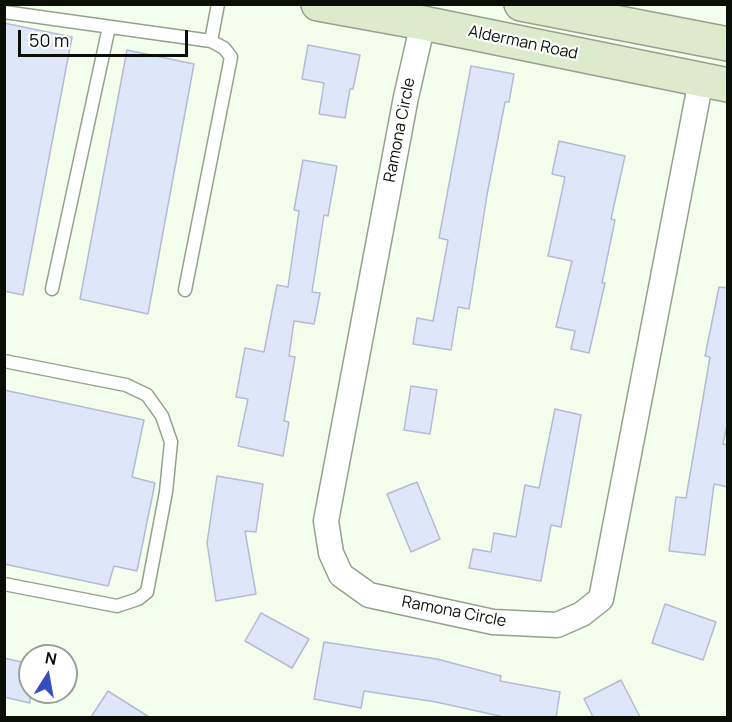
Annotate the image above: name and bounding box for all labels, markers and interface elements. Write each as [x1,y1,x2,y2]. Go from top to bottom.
scale bar [21,18,190,56]
street label: Alderman Road [466,22,580,64]
text: 50 m [29,28,69,52]
street label: Ramona Circle [380,76,420,184]
street label: Ramona Circle [400,592,508,632]
north arrow [18,644,78,704]
text: N [43,646,59,670]

